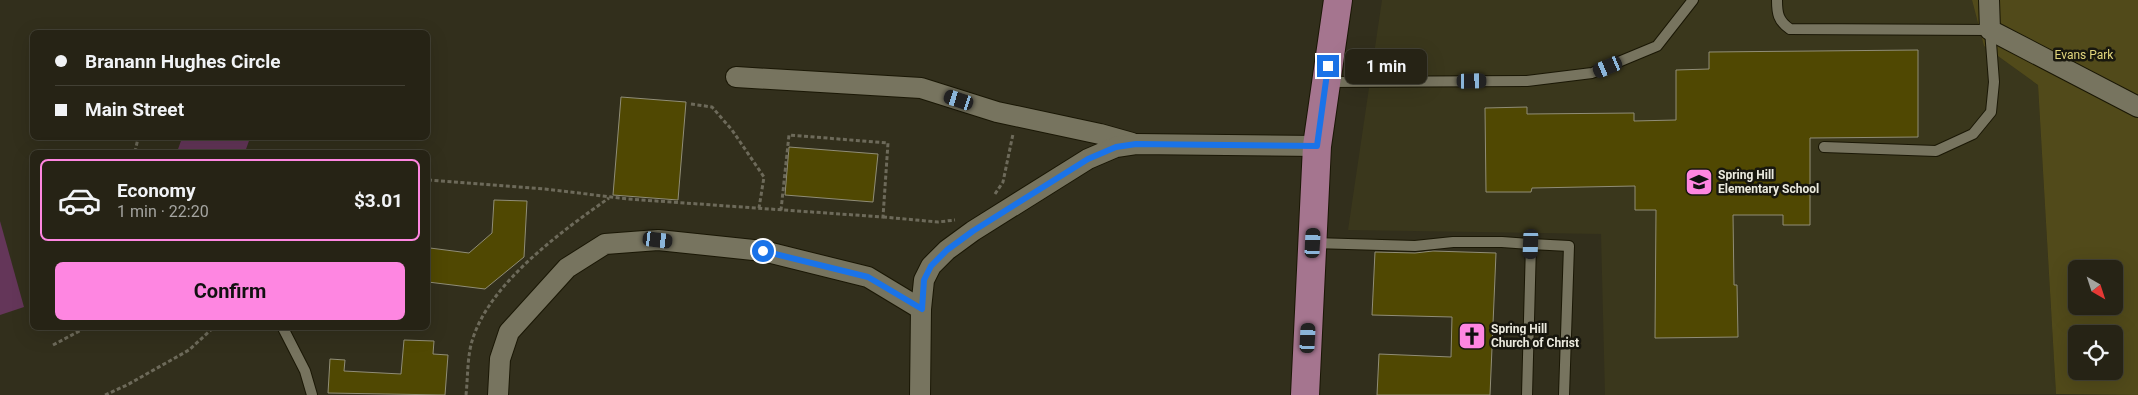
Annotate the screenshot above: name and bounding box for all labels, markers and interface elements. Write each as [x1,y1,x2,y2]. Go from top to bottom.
callout: 1 min [1346,48,1428,84]
park label: Evans Park [2055,48,2114,62]
text: Branann Hughes Circle [85,50,281,73]
car [1591,54,1624,80]
route end [1317,55,1339,77]
text: 1 min [1366,57,1406,76]
car [1456,73,1487,89]
car [942,88,975,112]
text: Main Street [85,98,184,121]
school or university icon: Spring Hill Elementary School [1684,167,1714,197]
place label: Spring Hill Elementary School [1718,168,1819,196]
icon: car [57,178,102,223]
text: Economy [117,179,196,202]
text: $3.01 [354,189,403,212]
text: 1 min · 22:20 [117,202,209,221]
car [1304,228,1321,258]
car [1522,229,1539,259]
car [642,231,673,249]
route start [752,240,774,262]
north arrow [2068,260,2122,315]
map controls [2068,260,2123,380]
button: Confirm [55,262,405,320]
church icon: Spring Hill Church of Christ [1457,321,1487,351]
place label: Spring Hill Church of Christ [1491,322,1579,350]
car [1299,323,1316,353]
button: locate [2068,325,2123,380]

